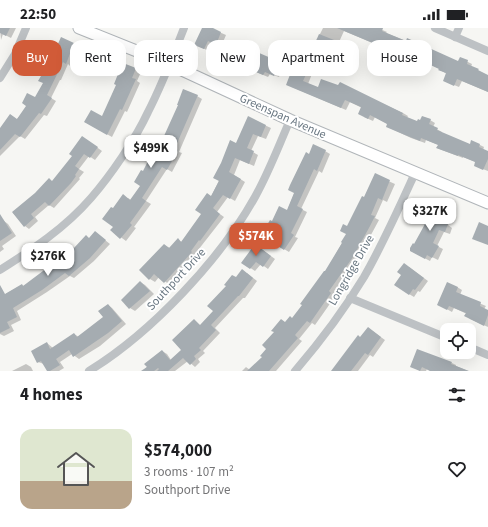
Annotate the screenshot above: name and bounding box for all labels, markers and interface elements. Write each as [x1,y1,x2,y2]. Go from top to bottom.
text: 22:50 [20,4,56,25]
chip: Buy [12,40,62,76]
chip: Rent [70,40,126,76]
chip: Filters [134,40,198,76]
chip: New [206,40,260,76]
chip: Apartment [268,40,359,76]
chip: House [367,40,432,76]
street label: Greenspan Avenue [237,90,329,143]
pin: $499K [123,135,179,169]
text: $499K [133,139,169,157]
pin: $327K [402,198,458,232]
text: $327K [412,202,448,220]
pin: $574K [228,223,284,257]
text: $574K [238,227,274,245]
street label: Longridge Drive [324,232,379,309]
pin: $276K [20,243,76,277]
street label: Southport Drive [143,244,210,314]
text: $276K [30,247,66,265]
map controls [440,323,476,359]
button: locate [440,323,476,359]
text: 4 homes [20,383,82,407]
icon: filters [446,384,468,406]
text: $574,000 [144,439,212,463]
icon: home [52,445,100,493]
icon: heart [446,458,468,480]
text: 3 rooms · 107 m² [144,463,234,481]
text: Southport Drive [144,481,230,499]

